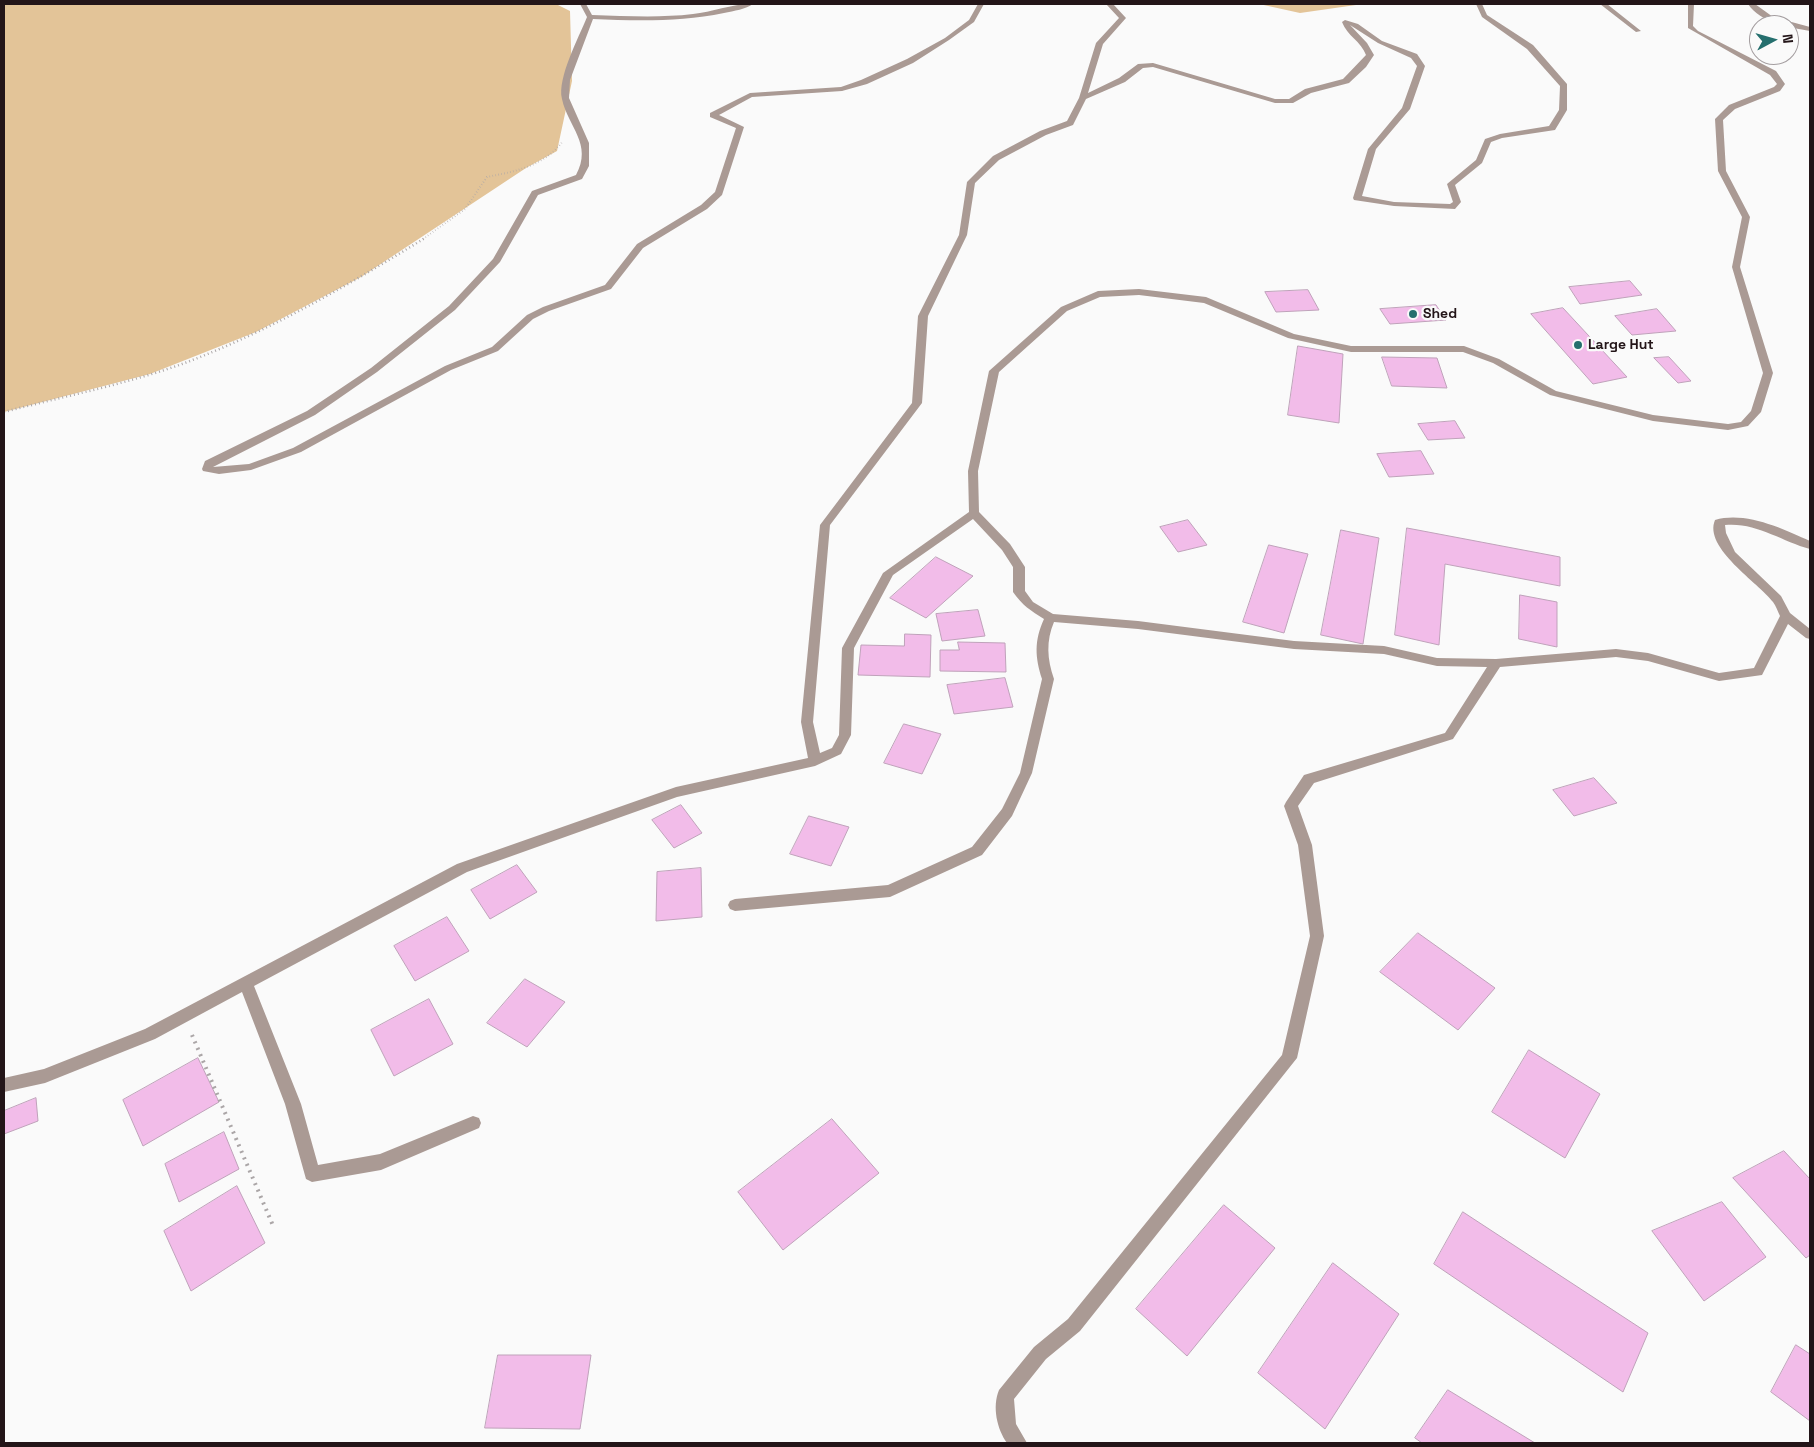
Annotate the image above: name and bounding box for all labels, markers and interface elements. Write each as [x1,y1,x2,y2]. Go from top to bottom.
north arrow [1749,15,1799,65]
text: N [1778,33,1797,44]
place label: Shed [1423,306,1457,322]
marker: Shed [1407,308,1419,320]
place label: Large Hut [1588,337,1654,353]
marker: Large Hut [1572,339,1584,351]

